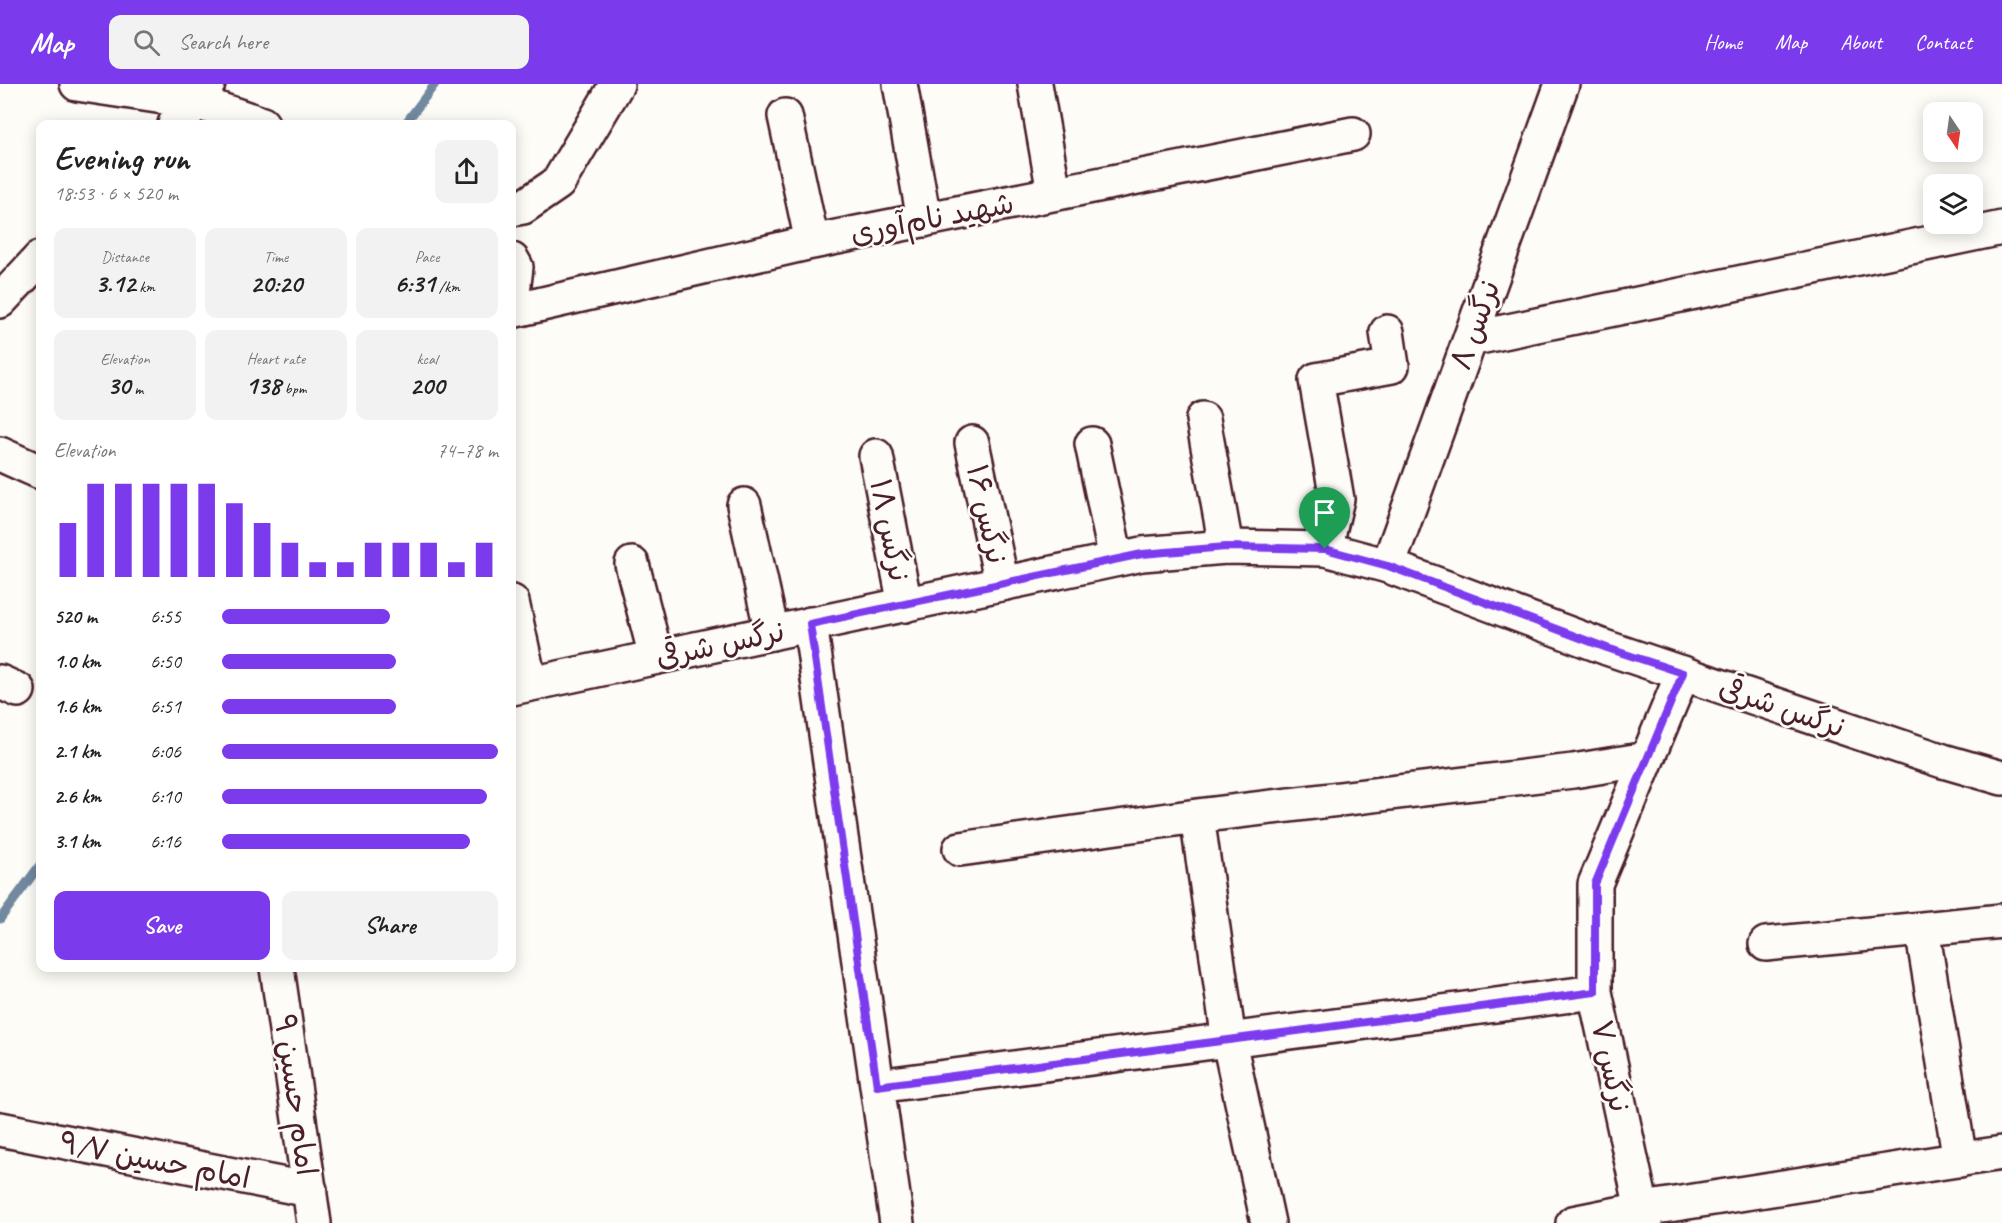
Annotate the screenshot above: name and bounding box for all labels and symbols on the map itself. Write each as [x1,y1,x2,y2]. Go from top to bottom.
north arrow [1923,102,1983,162]
street label: شهید نام‌آوری [847,184,1018,255]
street label: نرگس ۸ [1441,275,1509,375]
street label: نرگس ۱۶ [958,461,1016,567]
street label: نرگس ۱۸ [861,475,919,585]
pin [1299,487,1350,549]
street label: نرگس شرقی [652,612,788,676]
street label: نرگس شرقی [1714,668,1850,746]
street label: امام حسین ۹ [263,1012,326,1179]
street label: نرگس ۷ [1583,1017,1639,1115]
street label: امام حسین ۹/۷ [56,1123,254,1200]

